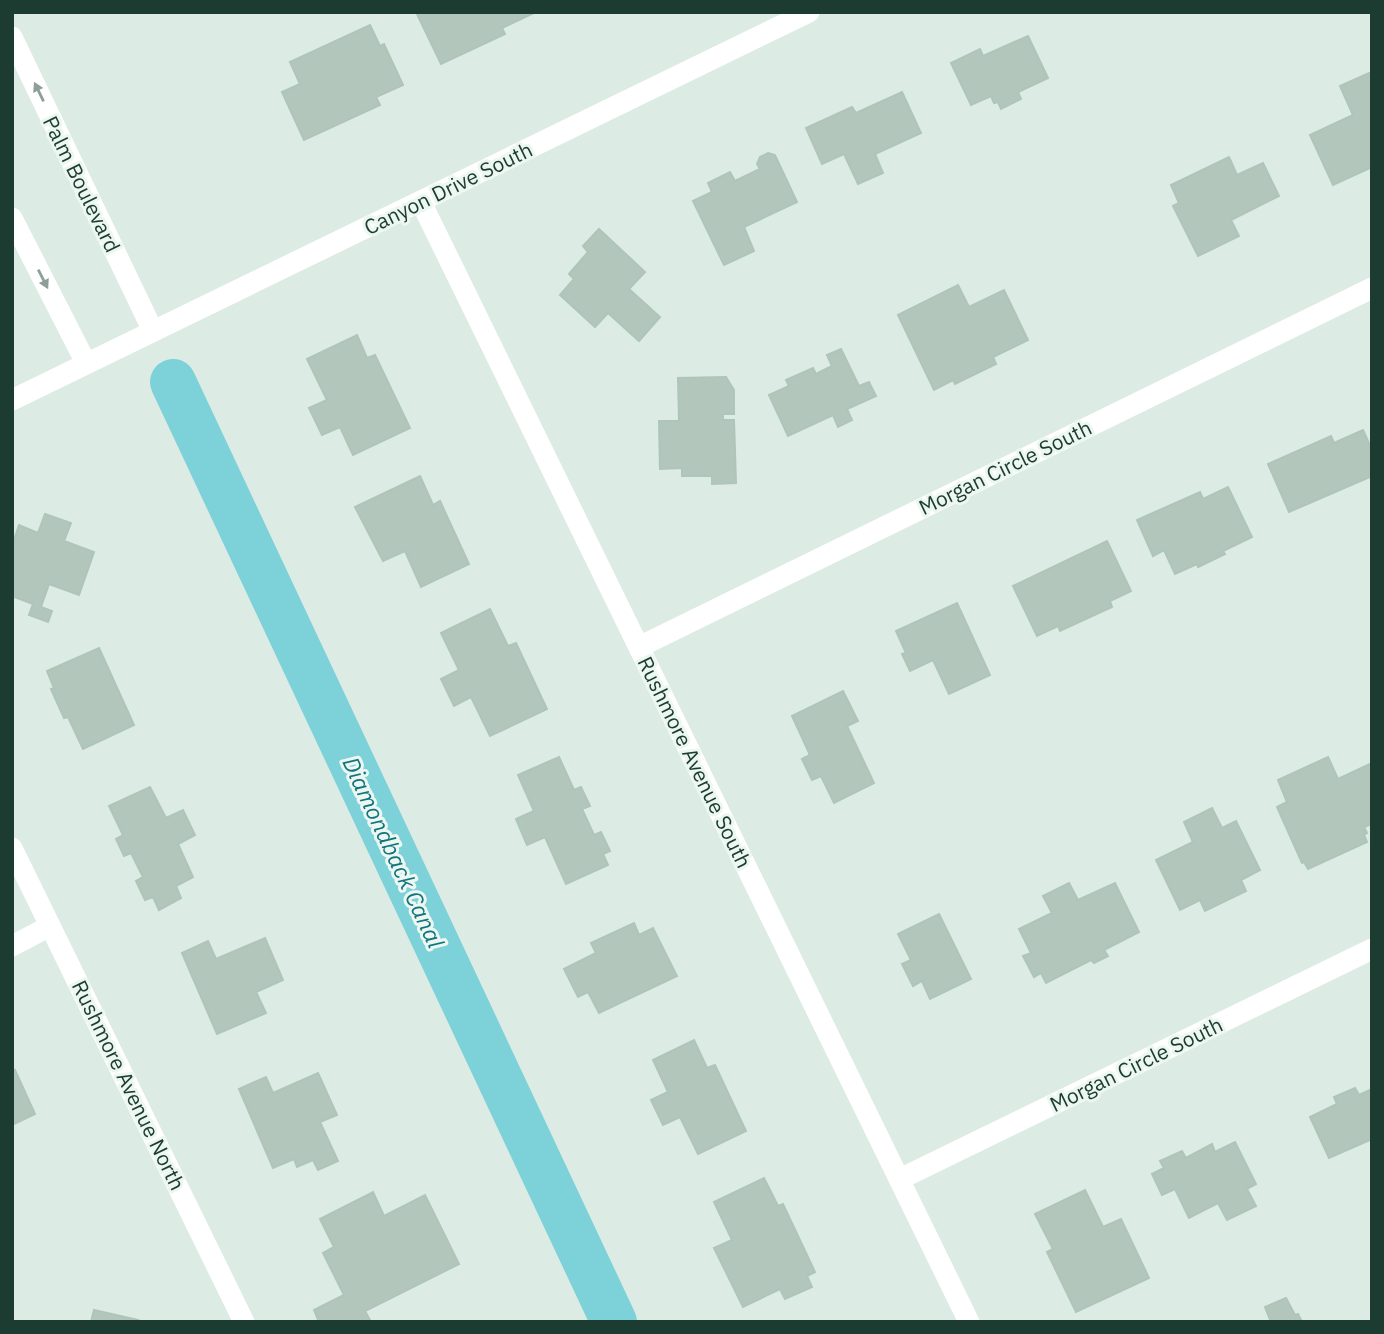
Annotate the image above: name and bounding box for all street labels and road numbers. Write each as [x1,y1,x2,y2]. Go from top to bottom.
street label: Palm Boulevard [37,111,127,257]
street label: Canyon Drive South [359,135,537,241]
street label: Morgan Circle South [914,413,1096,521]
street label: Rushmore Avenue South [632,652,758,872]
street label: Rushmore Avenue North [66,975,192,1195]
street label: Morgan Circle South [1045,1010,1227,1118]

